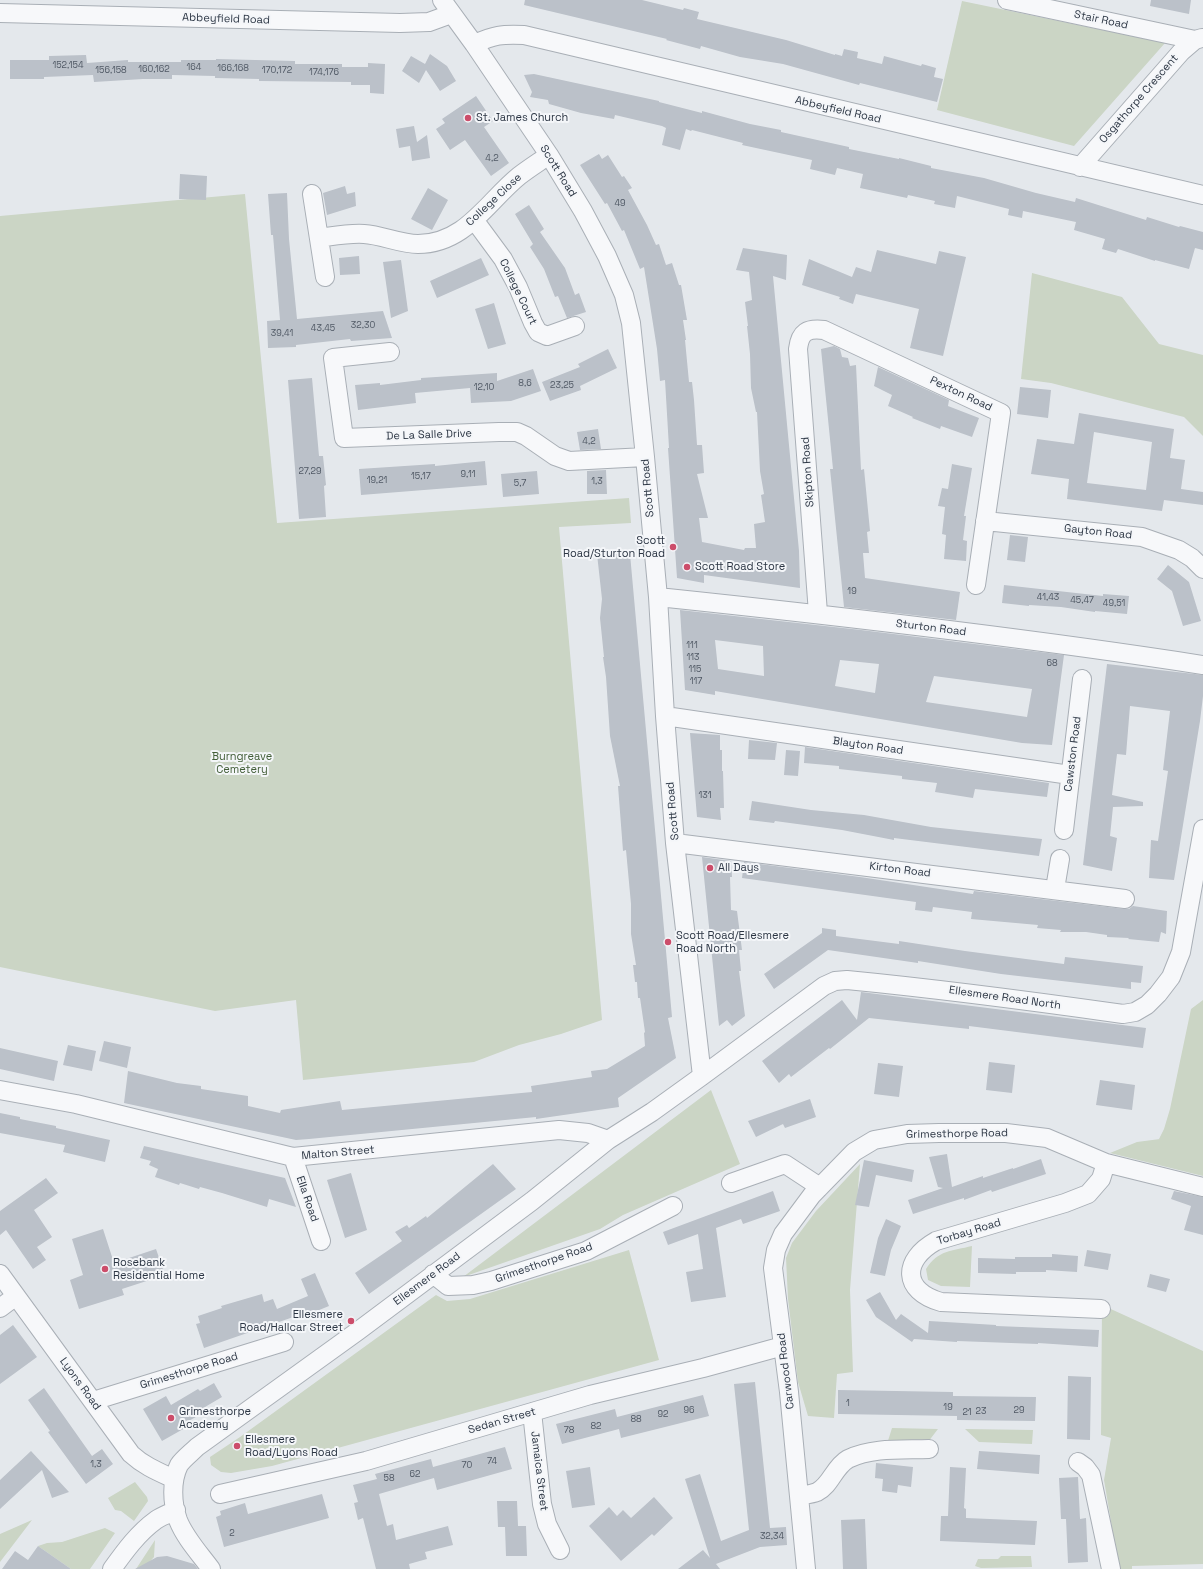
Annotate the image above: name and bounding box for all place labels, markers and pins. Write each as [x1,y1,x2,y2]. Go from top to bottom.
place label: St. James Church [476,111,568,125]
marker: St. James Church [463,113,473,123]
place label: Scott Road/Sturton Road [563,534,665,560]
marker: Scott Road/Sturton Road [668,542,678,552]
place label: Scott Road Store [695,560,785,574]
marker: Scott Road Store [682,562,692,572]
place label: All Days [718,861,759,875]
marker: All Days [705,863,715,873]
place label: Scott Road/Ellesmere Road North [676,929,789,955]
marker: Scott Road/Ellesmere Road North [663,937,673,947]
place label: Rosebank Residential Home [113,1256,205,1282]
marker: Rosebank Residential Home [100,1264,110,1274]
place label: Ellesmere Road/Hallcar Street [240,1308,343,1334]
marker: Ellesmere Road/Hallcar Street [346,1316,356,1326]
place label: Grimesthorpe Academy [179,1405,251,1431]
marker: Grimesthorpe Academy [166,1413,176,1423]
place label: Ellesmere Road/Lyons Road [245,1433,338,1459]
marker: Ellesmere Road/Lyons Road [232,1441,242,1451]

